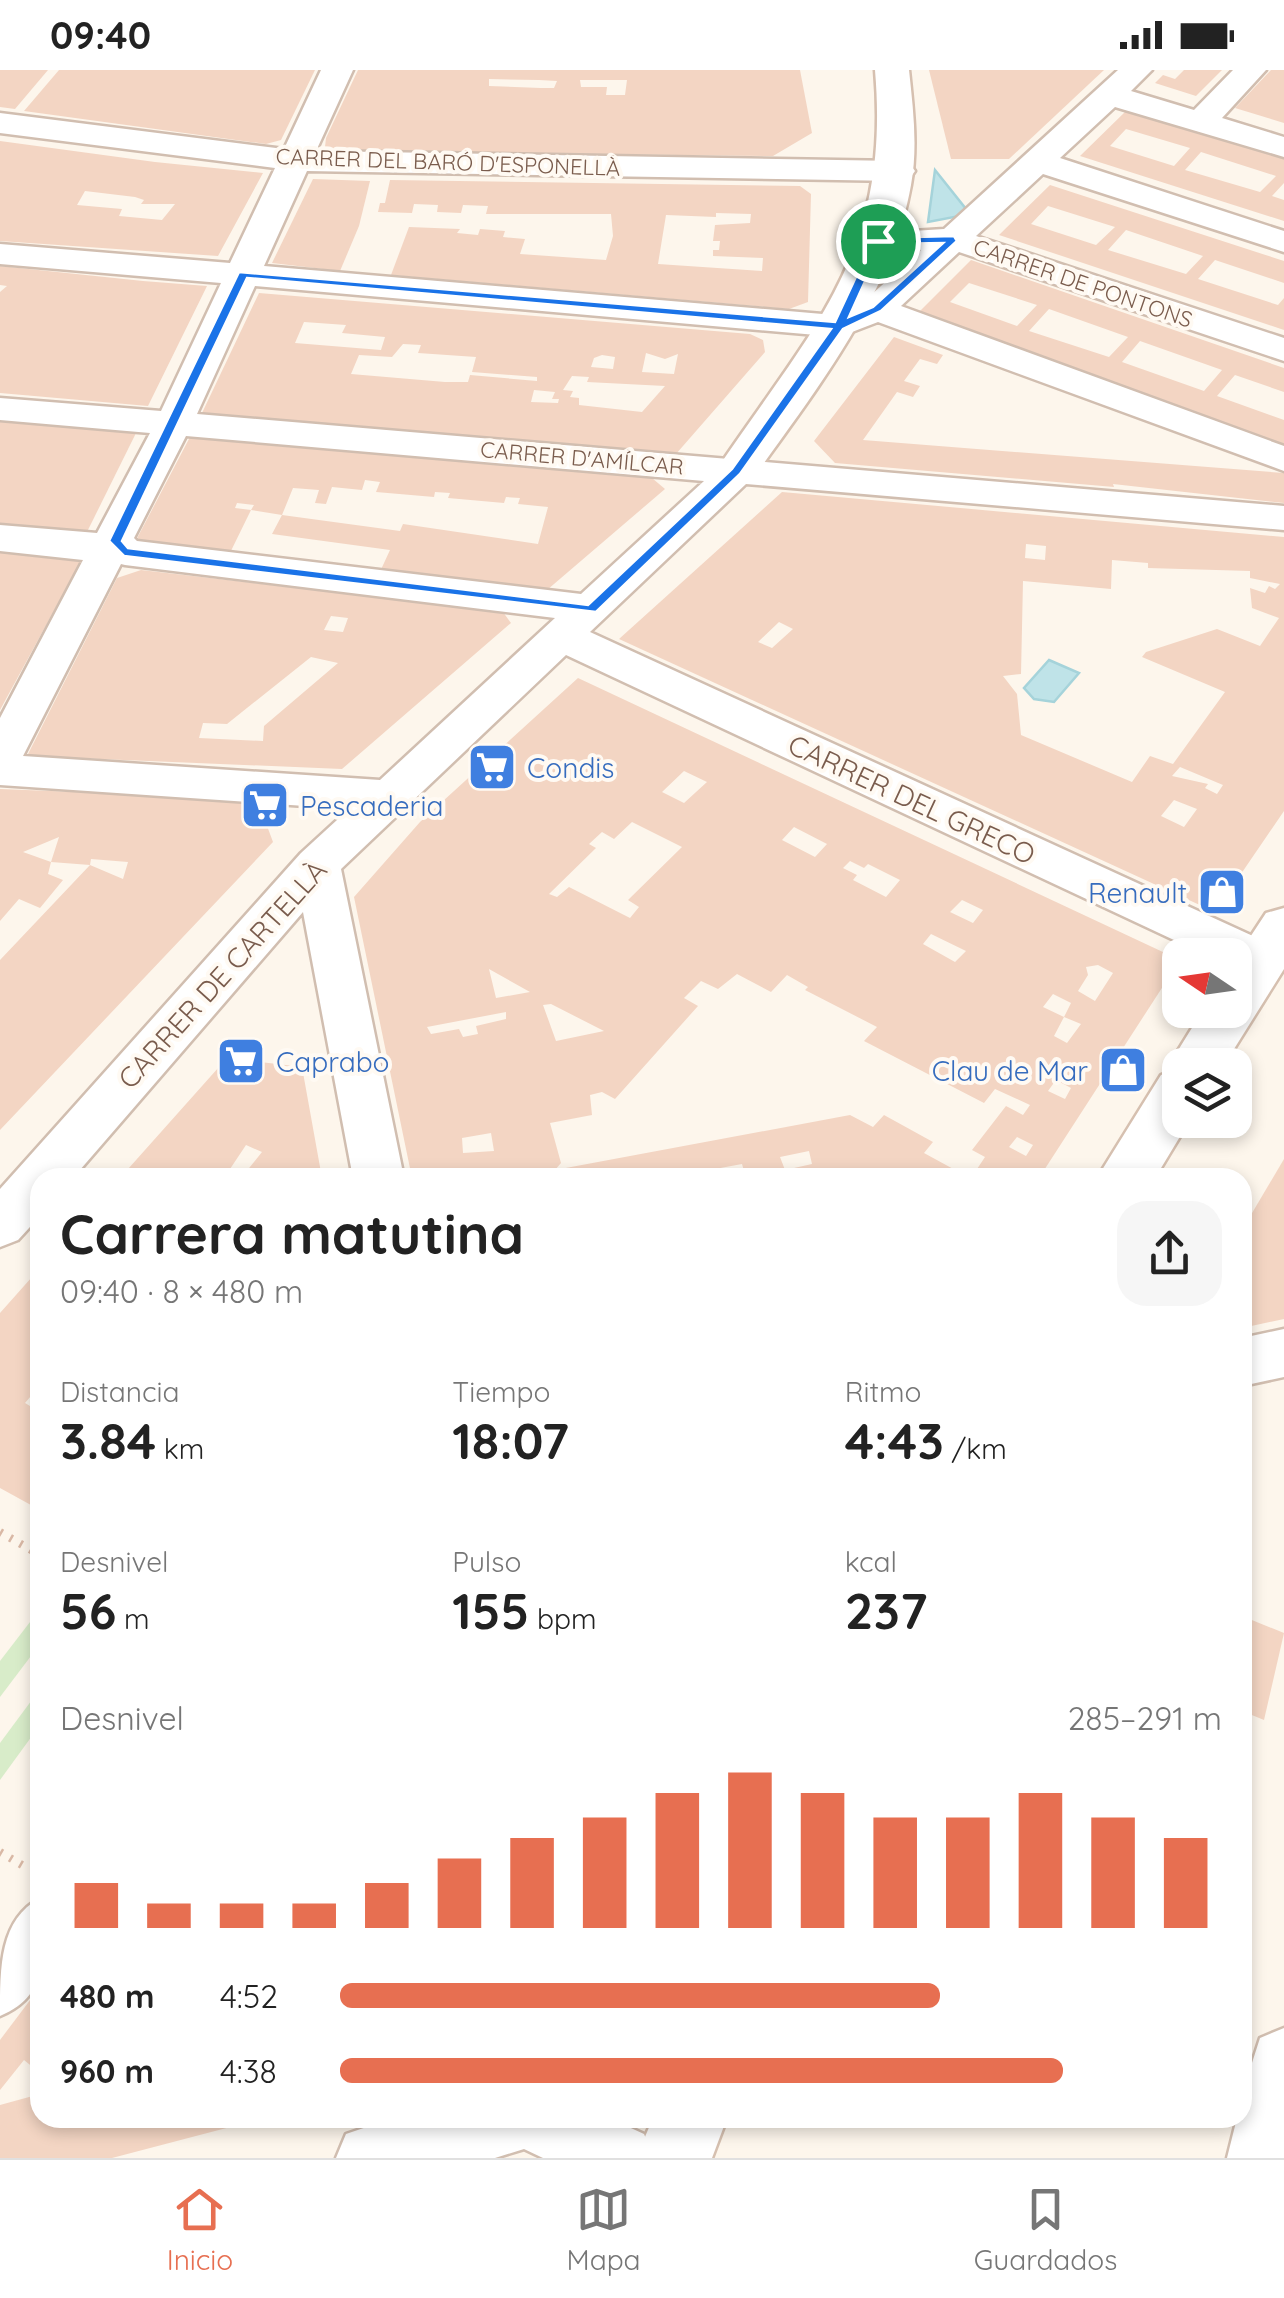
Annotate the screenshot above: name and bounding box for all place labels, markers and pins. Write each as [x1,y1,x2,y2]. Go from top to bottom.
pin [836,199,921,284]
supermarket icon: Condis [466,741,518,793]
place label: Condis [527,750,614,785]
supermarket icon: Pescaderia [239,779,291,831]
place label: Pescaderia [300,788,443,823]
shop icon: Renault [1196,866,1248,918]
place label: Renault [1088,875,1187,910]
supermarket icon: Caprabo [215,1035,267,1087]
place label: Caprabo [276,1044,390,1079]
shop icon: Clau de Mar [1097,1044,1149,1096]
place label: Clau de Mar [932,1053,1088,1088]

